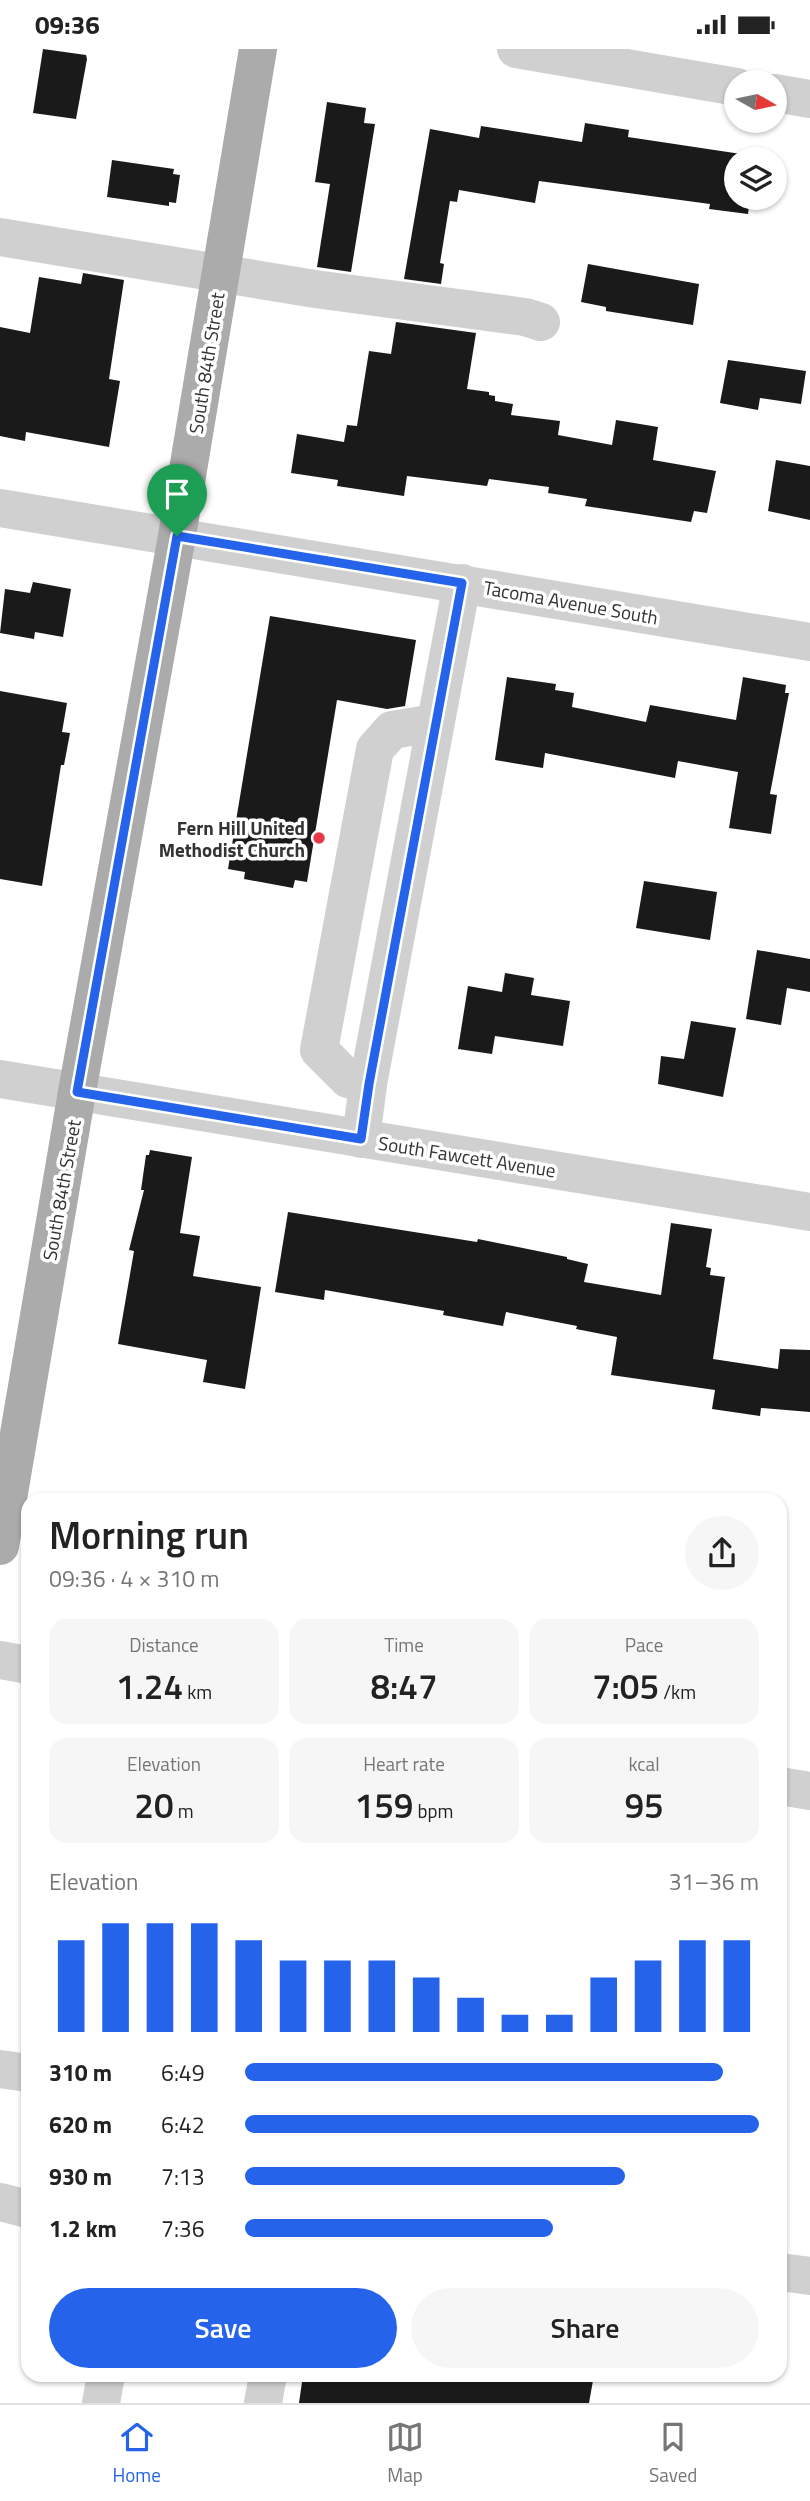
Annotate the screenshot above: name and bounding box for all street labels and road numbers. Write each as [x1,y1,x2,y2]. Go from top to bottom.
street label: South 84th Street [181,290,232,436]
street label: Tacoma Avenue South [482,572,660,632]
street label: South 84th Street [34,1117,88,1263]
street label: South Fawcett Avenue [376,1128,558,1184]

